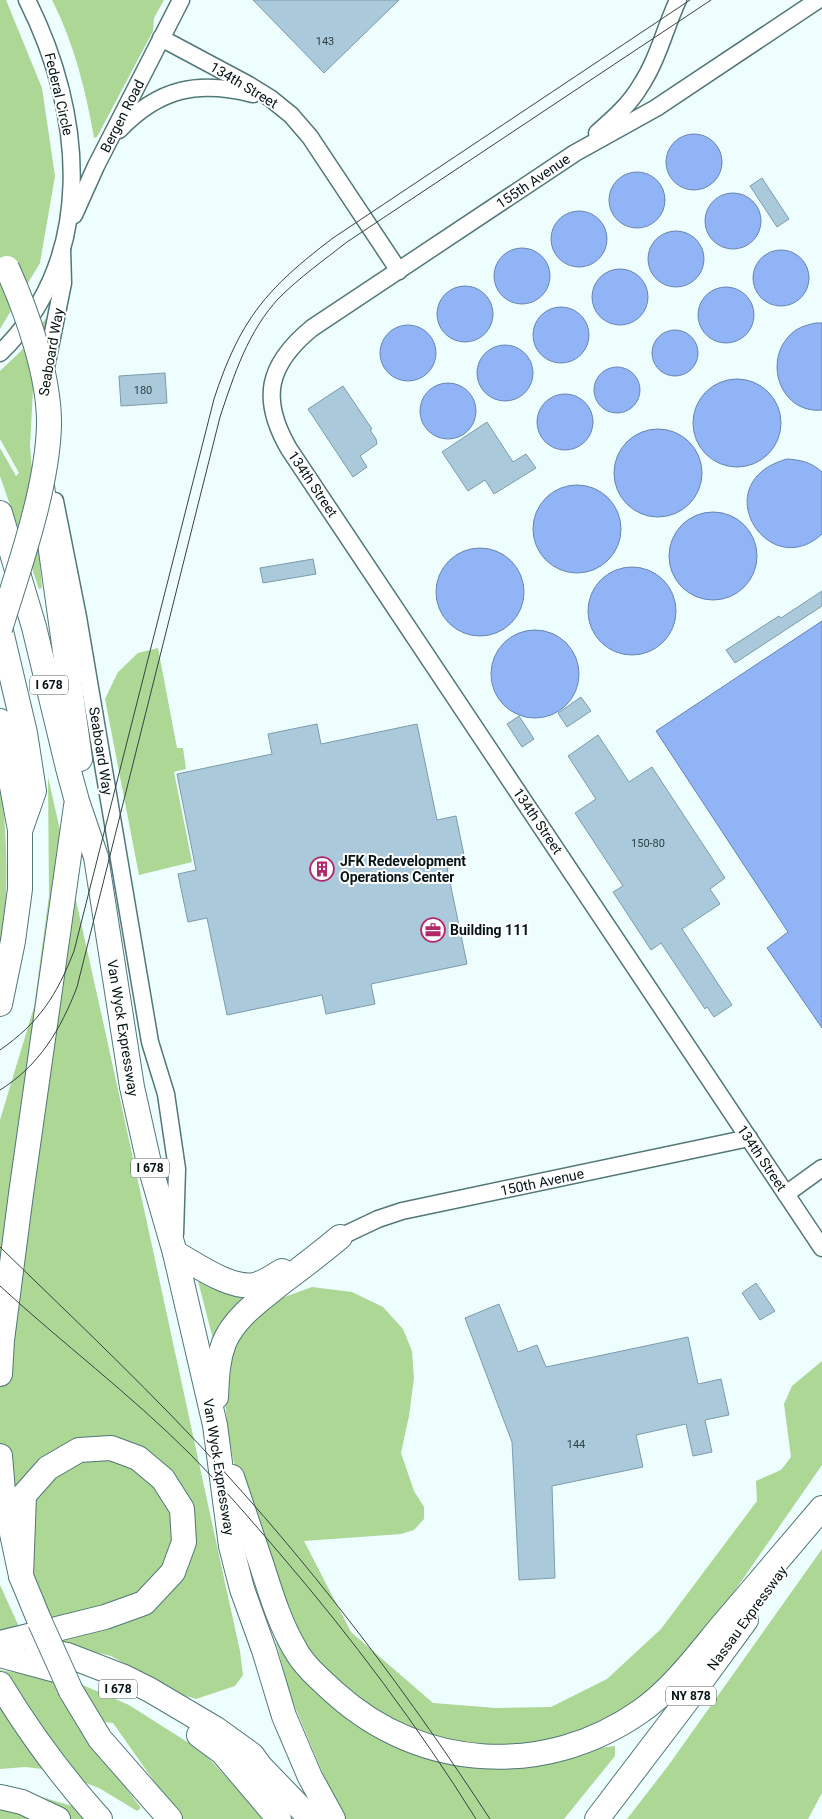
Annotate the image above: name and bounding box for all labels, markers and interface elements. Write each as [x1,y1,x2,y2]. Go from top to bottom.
house number: 143 [316,35,334,48]
street label: Federal Circle [42,51,76,137]
street label: 134th Street [207,58,281,112]
street label: Bergen Road [97,77,147,155]
street label: 155th Avenue [493,151,573,211]
street label: Seaboard Way [35,306,67,397]
house number: 180 [134,384,152,397]
street label: 134th Street [285,448,341,520]
road number: I 678 [30,676,68,694]
street label: Seaboard Way [86,706,116,797]
street label: 134th Street [510,785,566,857]
house number: 150-80 [631,837,665,850]
place label: JFK Redevelopment Operations Center [340,853,466,885]
building icon: JFK Redevelopment Operations Center [309,856,335,882]
office icon: Building 111 [420,917,446,943]
place label: Building 111 [450,922,529,938]
street label: Van Wyck Expressway [104,959,142,1098]
street label: 134th Street [734,1122,790,1194]
road number: I 678 [131,1158,169,1178]
street label: 150th Avenue [499,1165,585,1199]
street label: Van Wyck Expressway [200,1398,238,1537]
house number: 144 [567,1438,585,1451]
street label: Nassau Expressway [704,1563,790,1673]
road number: I 678 [99,1680,137,1698]
road number: NY 878 [666,1686,716,1705]

